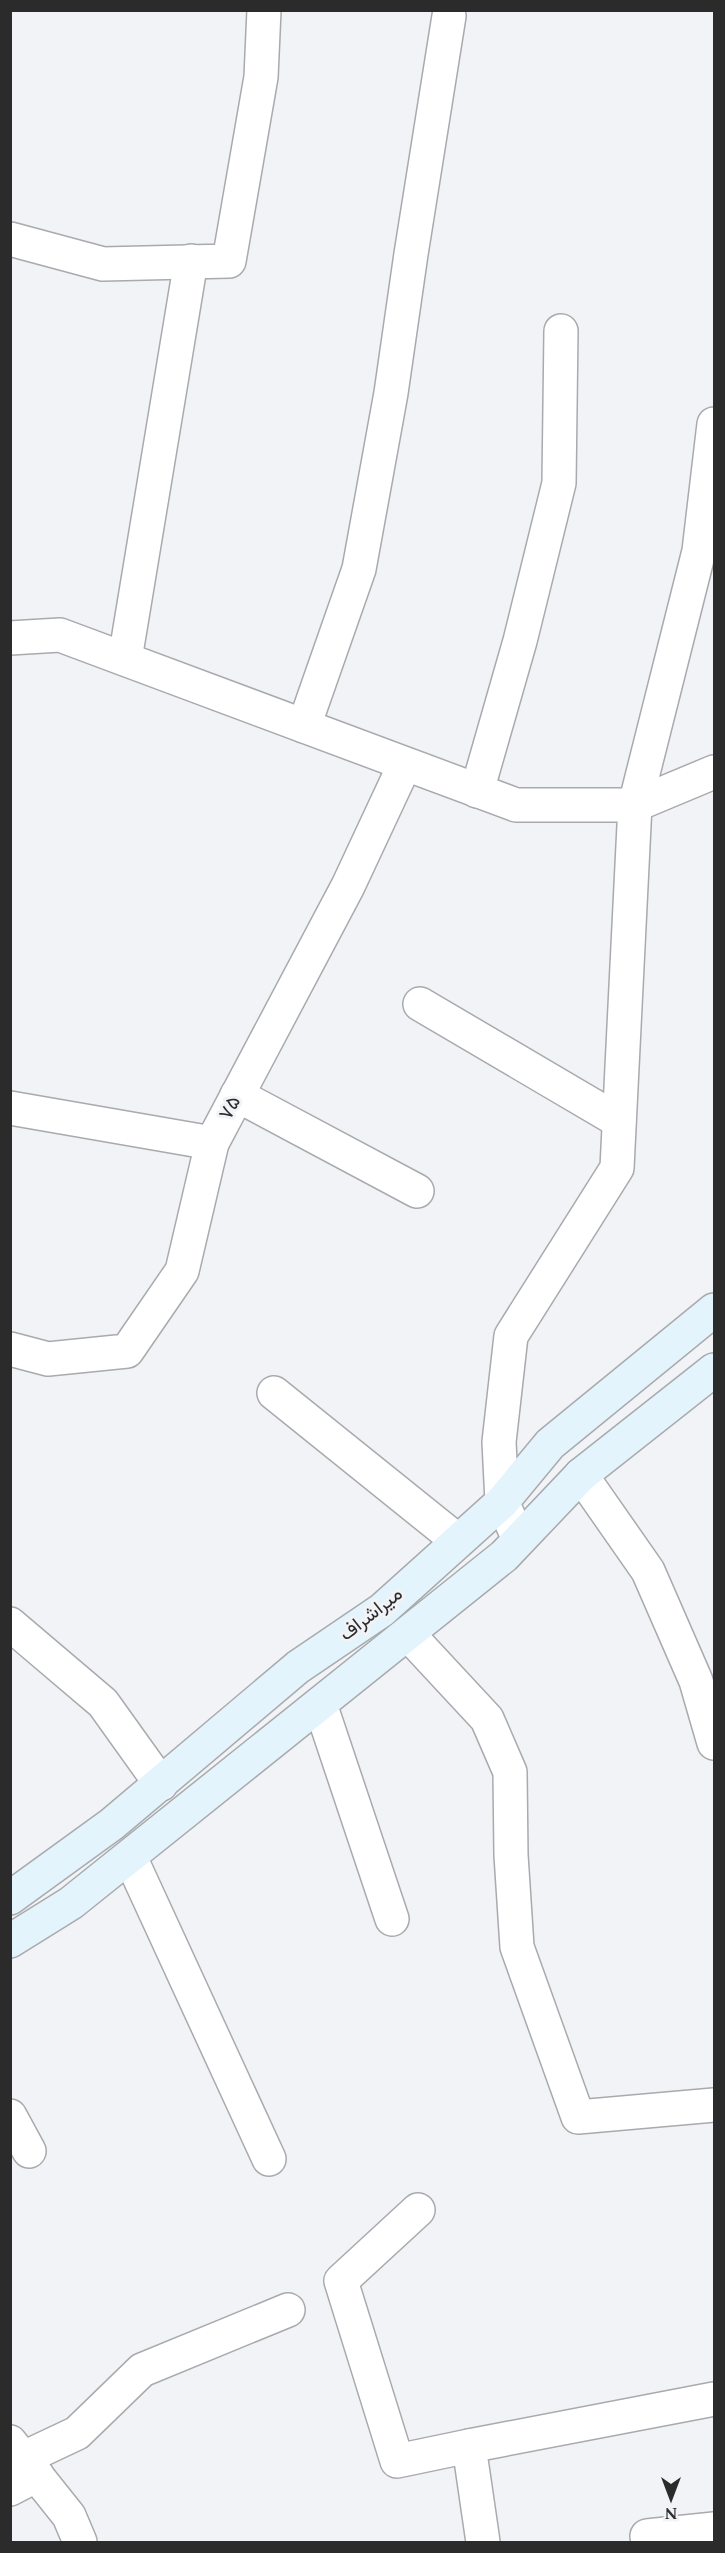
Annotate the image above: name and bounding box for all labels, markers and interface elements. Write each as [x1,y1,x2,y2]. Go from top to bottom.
street label: ۷۵ [211,1091,249,1125]
street label: میراشراف [333,1579,409,1649]
north arrow [641,2469,701,2529]
text: N [664,2501,678,2525]

